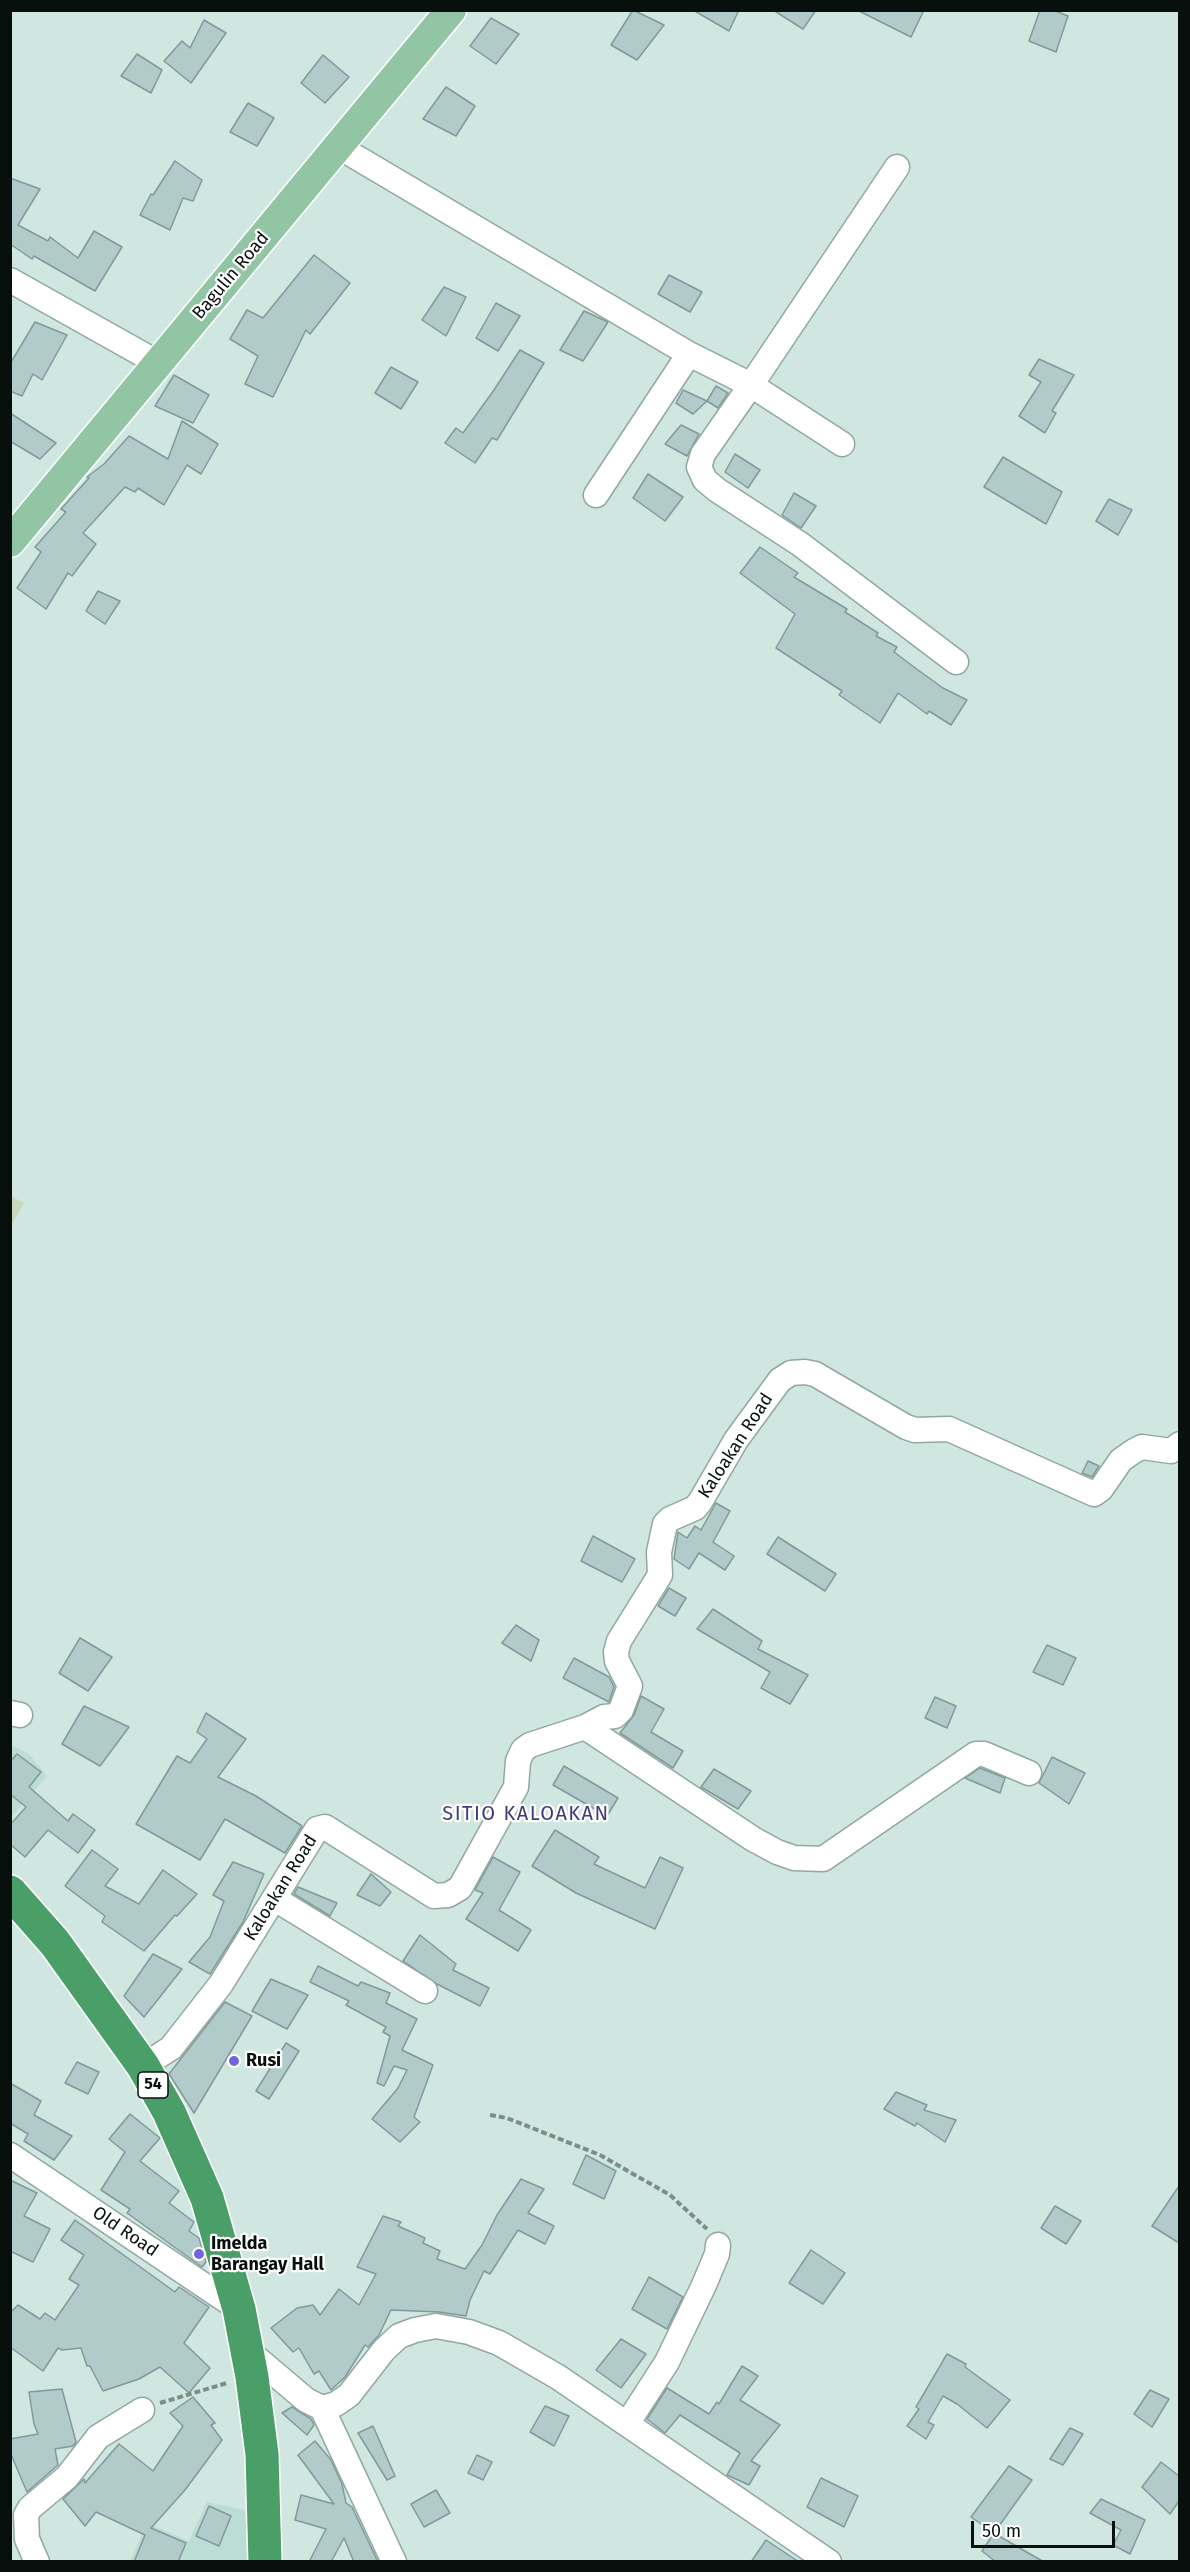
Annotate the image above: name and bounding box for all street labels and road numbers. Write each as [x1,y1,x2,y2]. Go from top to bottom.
street label: Bagulin Road [188,228,274,324]
street label: Kaloakan Road [694,1389,778,1503]
street label: Kaloakan Road [240,1831,322,1945]
road number: 54 [138,2072,168,2098]
street label: Old Road [88,2202,162,2262]

